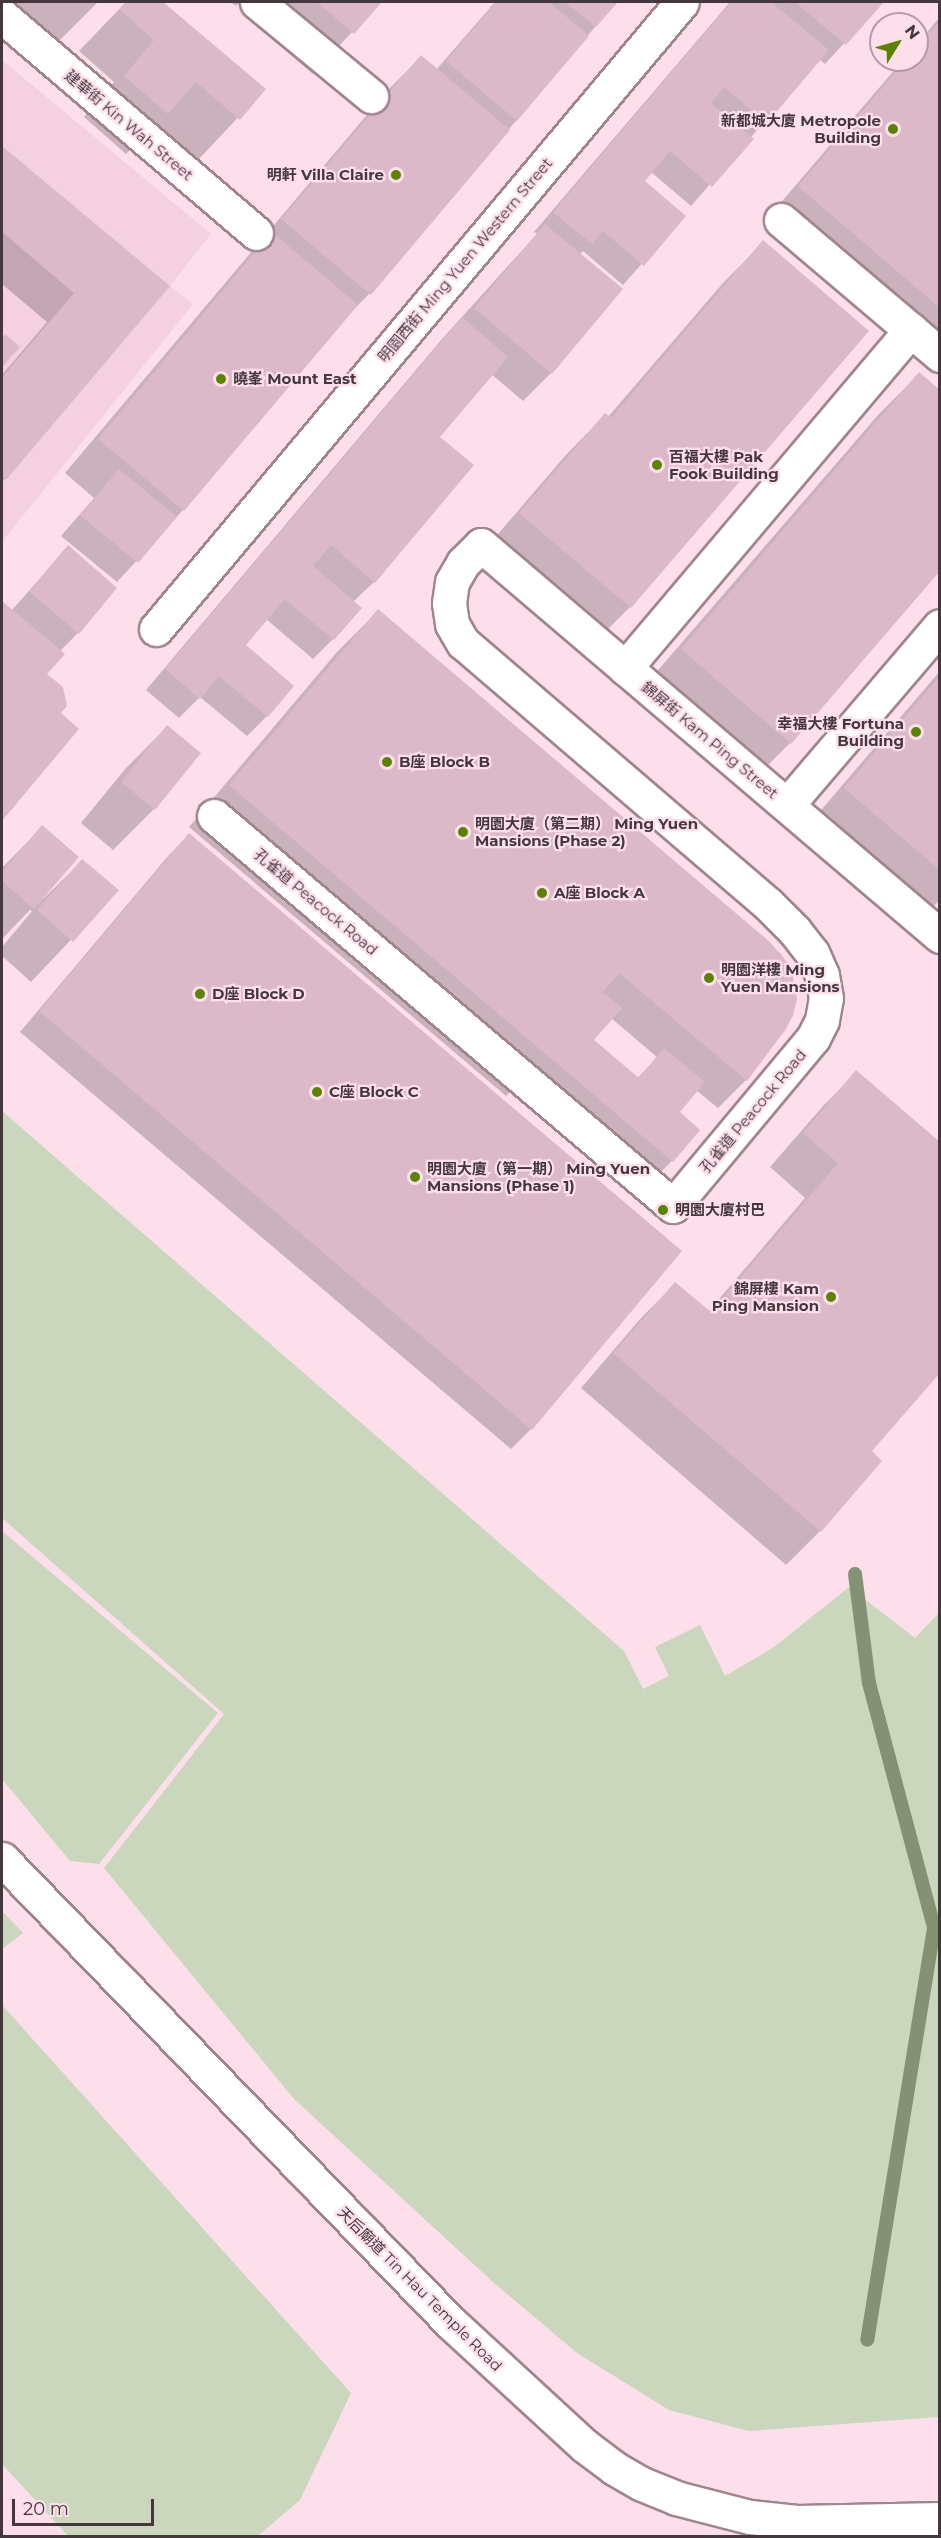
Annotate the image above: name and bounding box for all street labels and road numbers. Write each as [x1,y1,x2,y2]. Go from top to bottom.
street label: 建華街 Kin Wah Street [61,66,197,184]
street label: 明園西街 Ming Yuen Western Street [374,154,556,366]
street label: 錦屏街 Kam Ping Street [638,678,782,802]
street label: 孔雀道 Peacock Road [251,845,381,959]
street label: 孔雀道 Peacock Road [696,1046,810,1176]
street label: 天后廟道 Tin Hau Temple Road [334,2203,506,2375]

